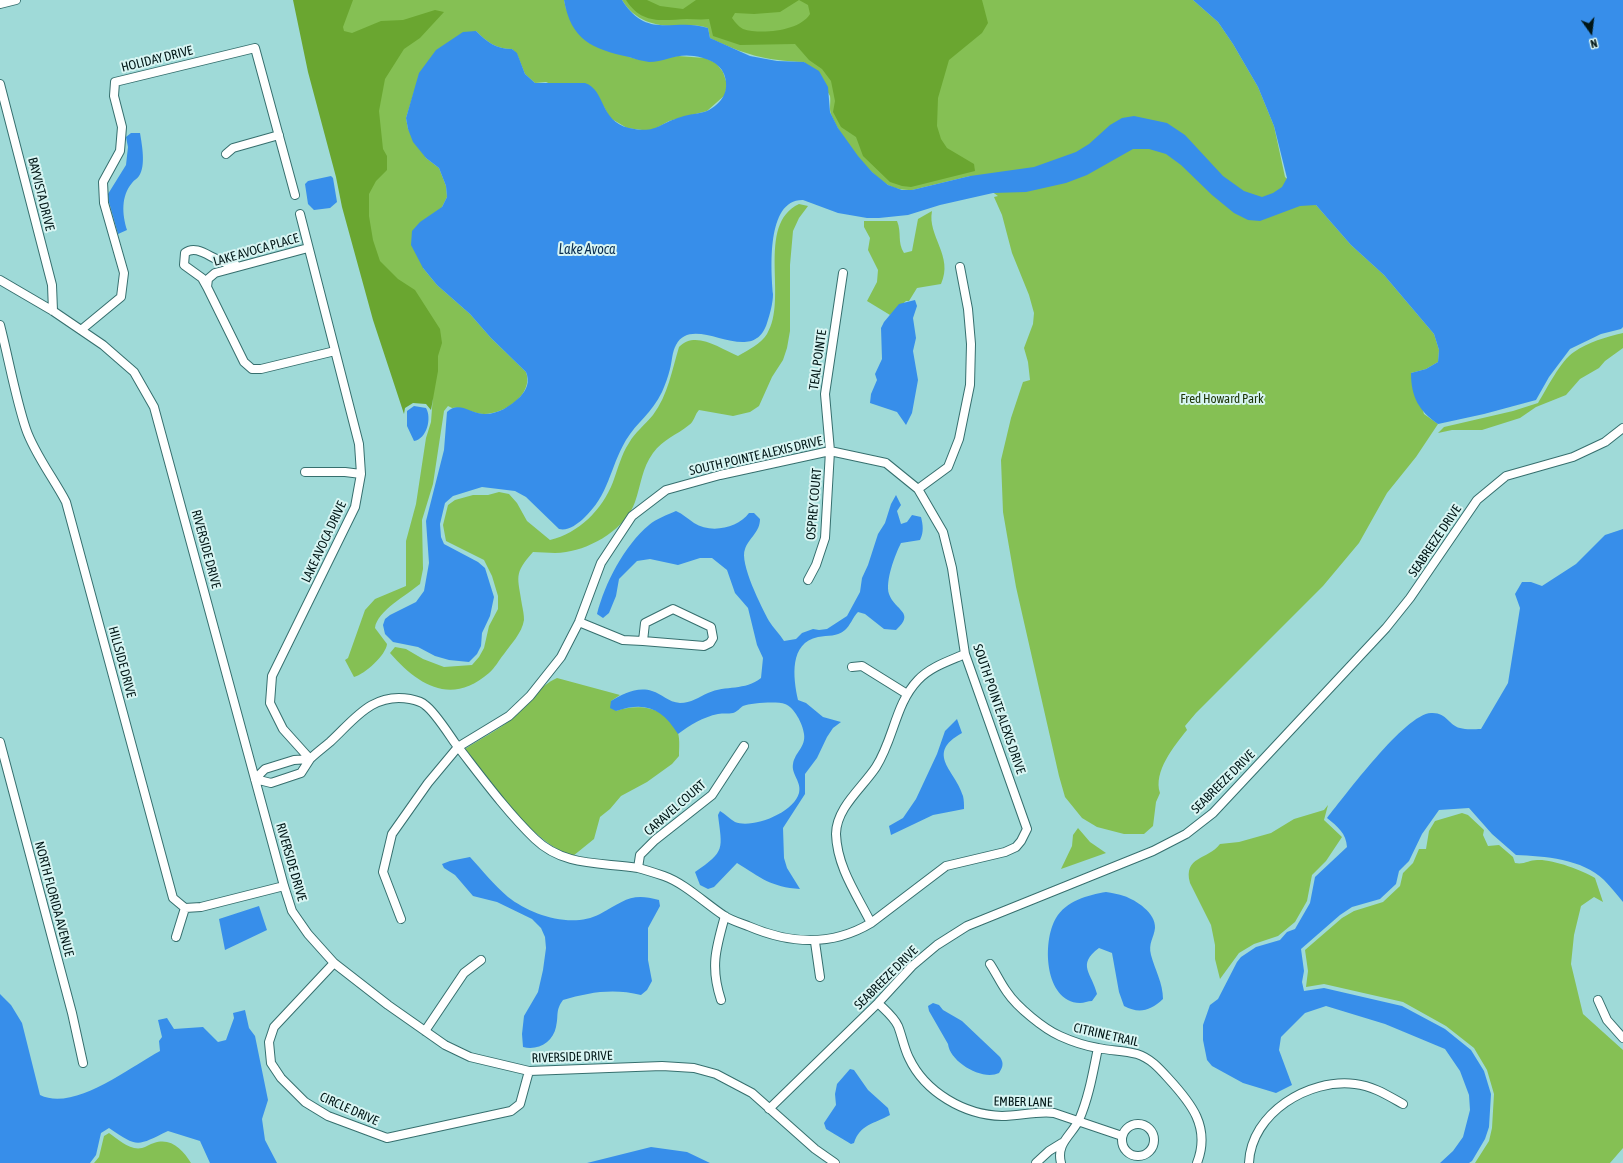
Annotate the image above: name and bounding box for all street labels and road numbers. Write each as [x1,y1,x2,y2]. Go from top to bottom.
street label: HOLIDAY DRIVE [120,43,194,75]
street label: BAYVISTA DRIVE [24,156,58,232]
street label: LAKE AVOCA PLACE [211,230,301,270]
street label: TEAL POINTE [806,329,830,391]
street label: SOUTH POINTE ALEXIS DRIVE [688,433,824,479]
street label: OSPREY COURT [803,467,825,541]
street label: LAKE AVOCA DRIVE [298,499,350,585]
street label: SEABREEZE DRIVE [1405,502,1465,580]
street label: RIVERSIDE DRIVE [188,508,224,590]
street label: HILLSIDE DRIVE [105,625,139,699]
street label: SOUTH POINTE ALEXIS DRIVE [969,642,1029,776]
street label: SEABREEZE DRIVE [1188,747,1258,817]
street label: CARAVEL COURT [641,777,709,839]
street label: RIVERSIDE DRIVE [272,821,310,903]
street label: NORTH FLORIDA AVENUE [31,840,77,958]
street label: SEABREEZE DRIVE [851,943,921,1013]
street label: CITRINE TRAIL [1072,1020,1140,1050]
street label: RIVERSIDE DRIVE [531,1048,613,1066]
street label: CIRCLE DRIVE [317,1089,381,1129]
street label: EMBER LANE [993,1094,1053,1110]

